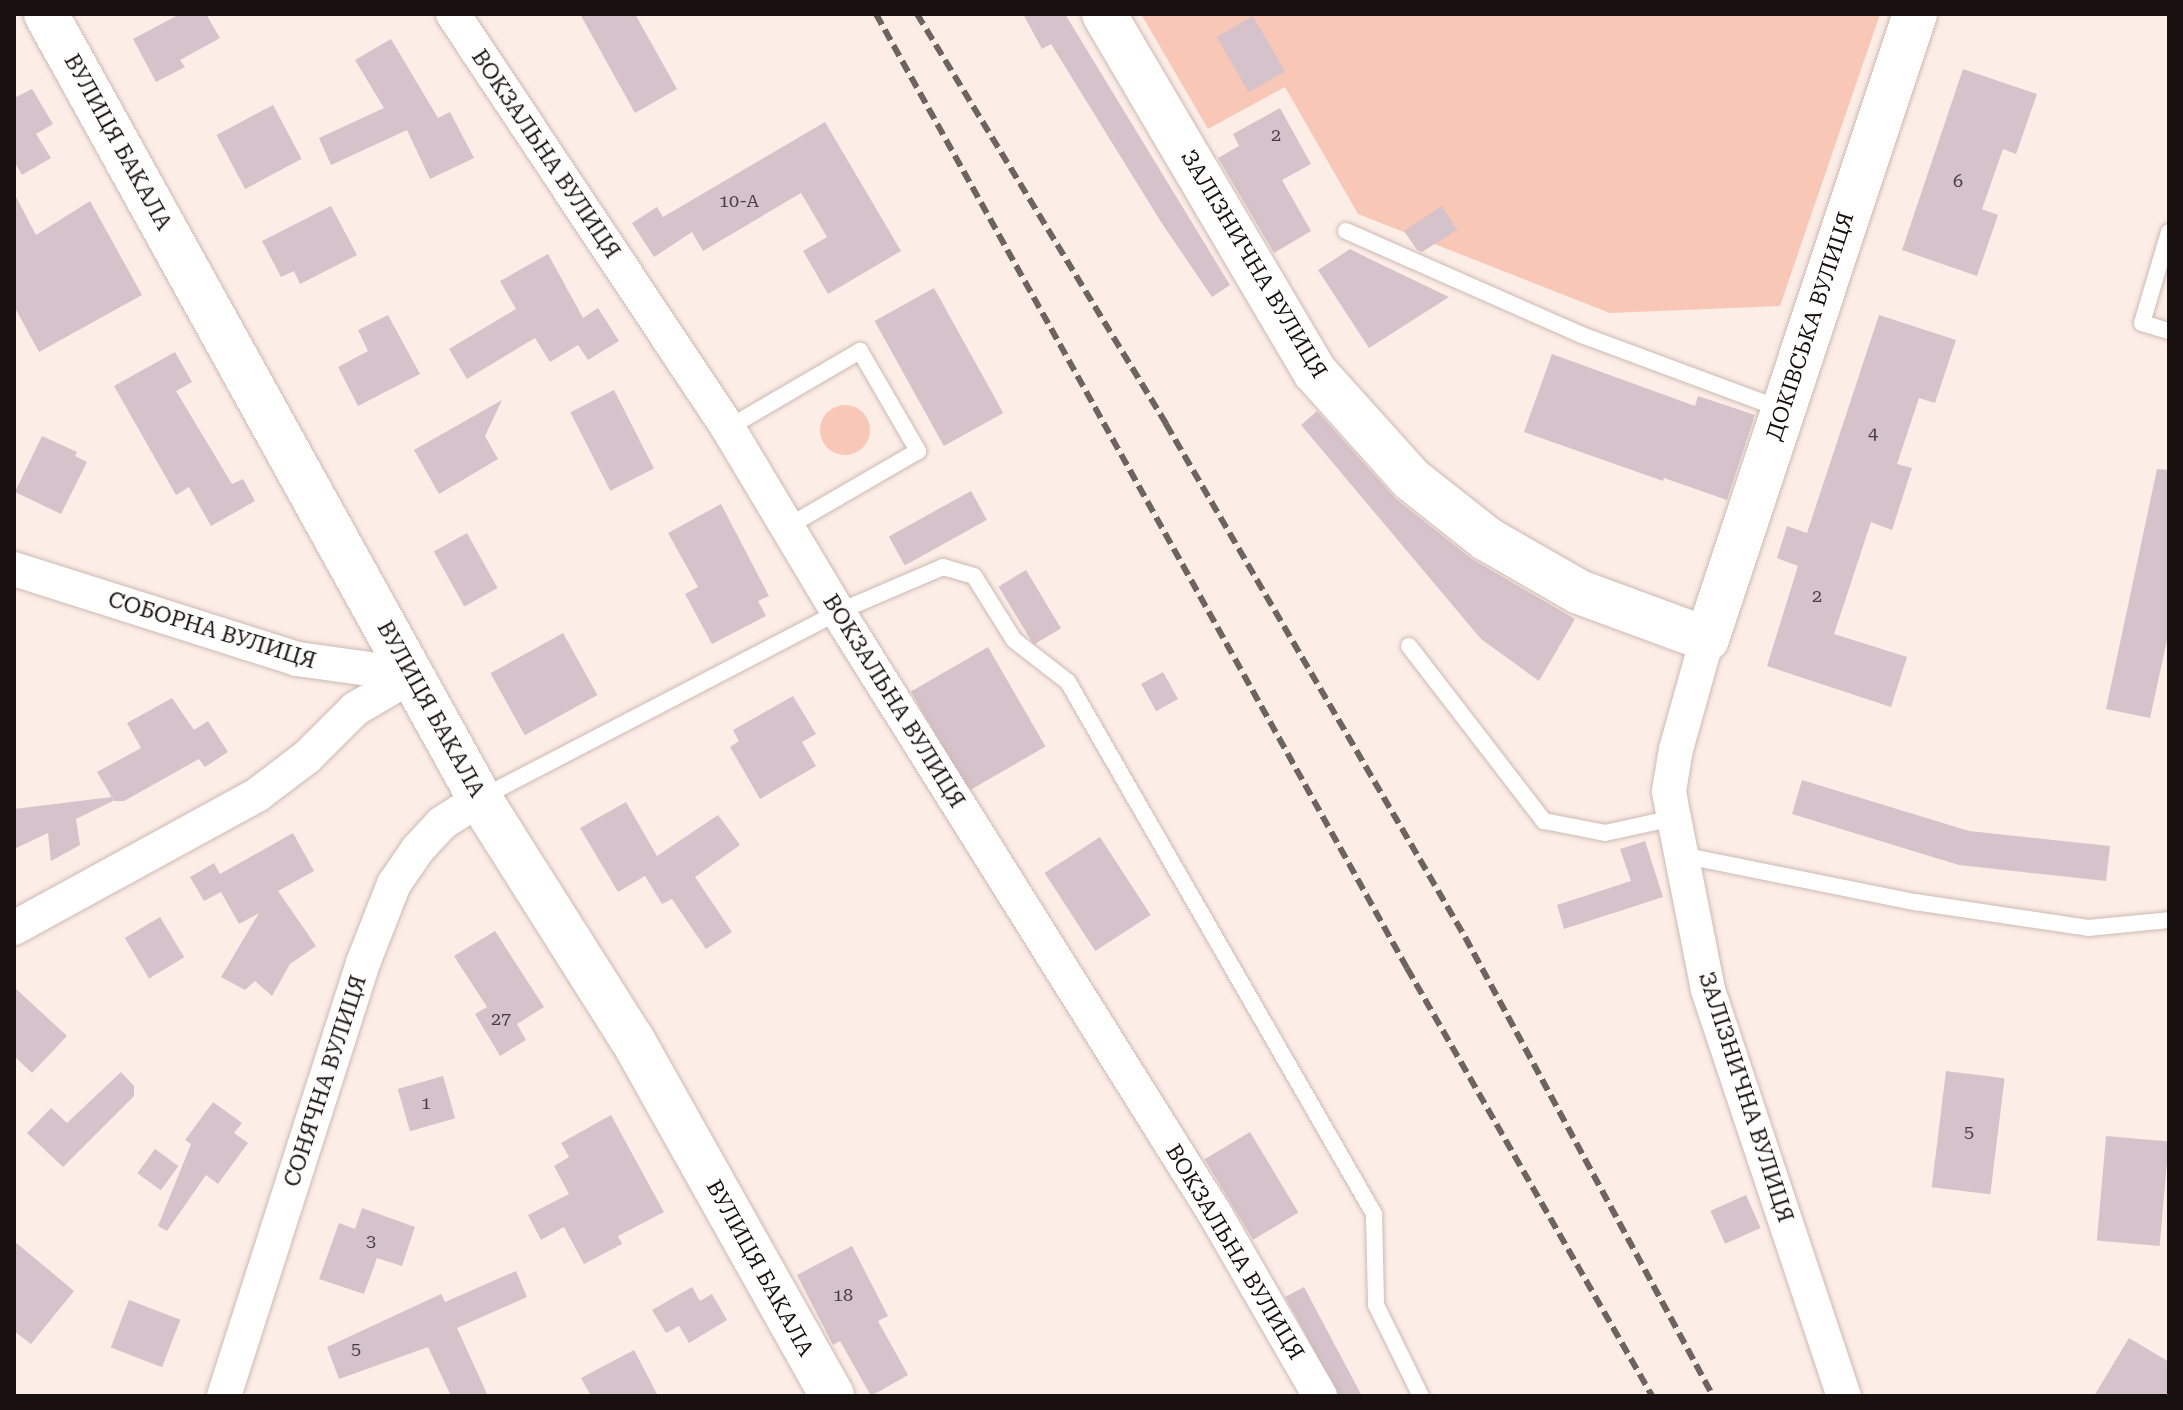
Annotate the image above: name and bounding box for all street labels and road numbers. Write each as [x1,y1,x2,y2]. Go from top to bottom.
street label: ВОКЗАЛЬНА ВУЛИЦЯ [466,44,626,264]
street label: ВУЛИЦЯ БАКАЛА [59,49,177,235]
street label: ЗАЛІЗНИЧНА ВУЛИЦЯ [1175,145,1333,383]
street label: ДОКІВСЬКА ВУЛИЦЯ [1761,209,1859,443]
street label: СОБОРНА ВУЛИЦЯ [105,586,319,674]
street label: ВОКЗАЛЬНА ВУЛИЦЯ [817,589,971,813]
street label: ВУЛИЦЯ БАКАЛА [372,616,490,802]
street label: ЗАЛІЗНИЧНА ВУЛИЦЯ [1693,968,1799,1226]
street label: СОНЯЧНА ВУЛИЦЯ [278,972,372,1190]
street label: ВОКЗАЛЬНА ВУЛИЦЯ [1160,1140,1310,1364]
street label: ВУЛИЦЯ БАКАЛА [701,1175,819,1361]

